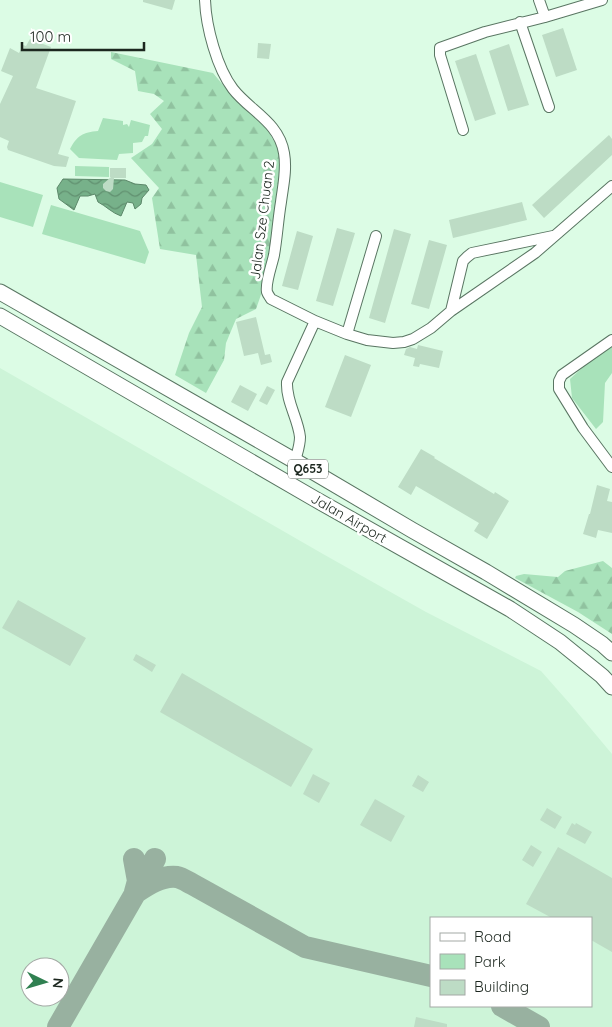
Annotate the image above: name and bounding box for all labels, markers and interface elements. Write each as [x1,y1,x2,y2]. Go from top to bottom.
scale bar [22,20,145,52]
text: 100 m [30,27,71,46]
street label: Jalan Sze Chuan 2 [246,159,278,280]
road number: Q653 [288,459,328,478]
street label: Jalan Airport [308,489,390,547]
legend [430,917,592,1007]
text: Road [474,927,511,946]
text: Park [474,952,506,971]
north arrow [20,957,70,1007]
text: N [49,977,67,989]
text: Building [474,977,529,996]

